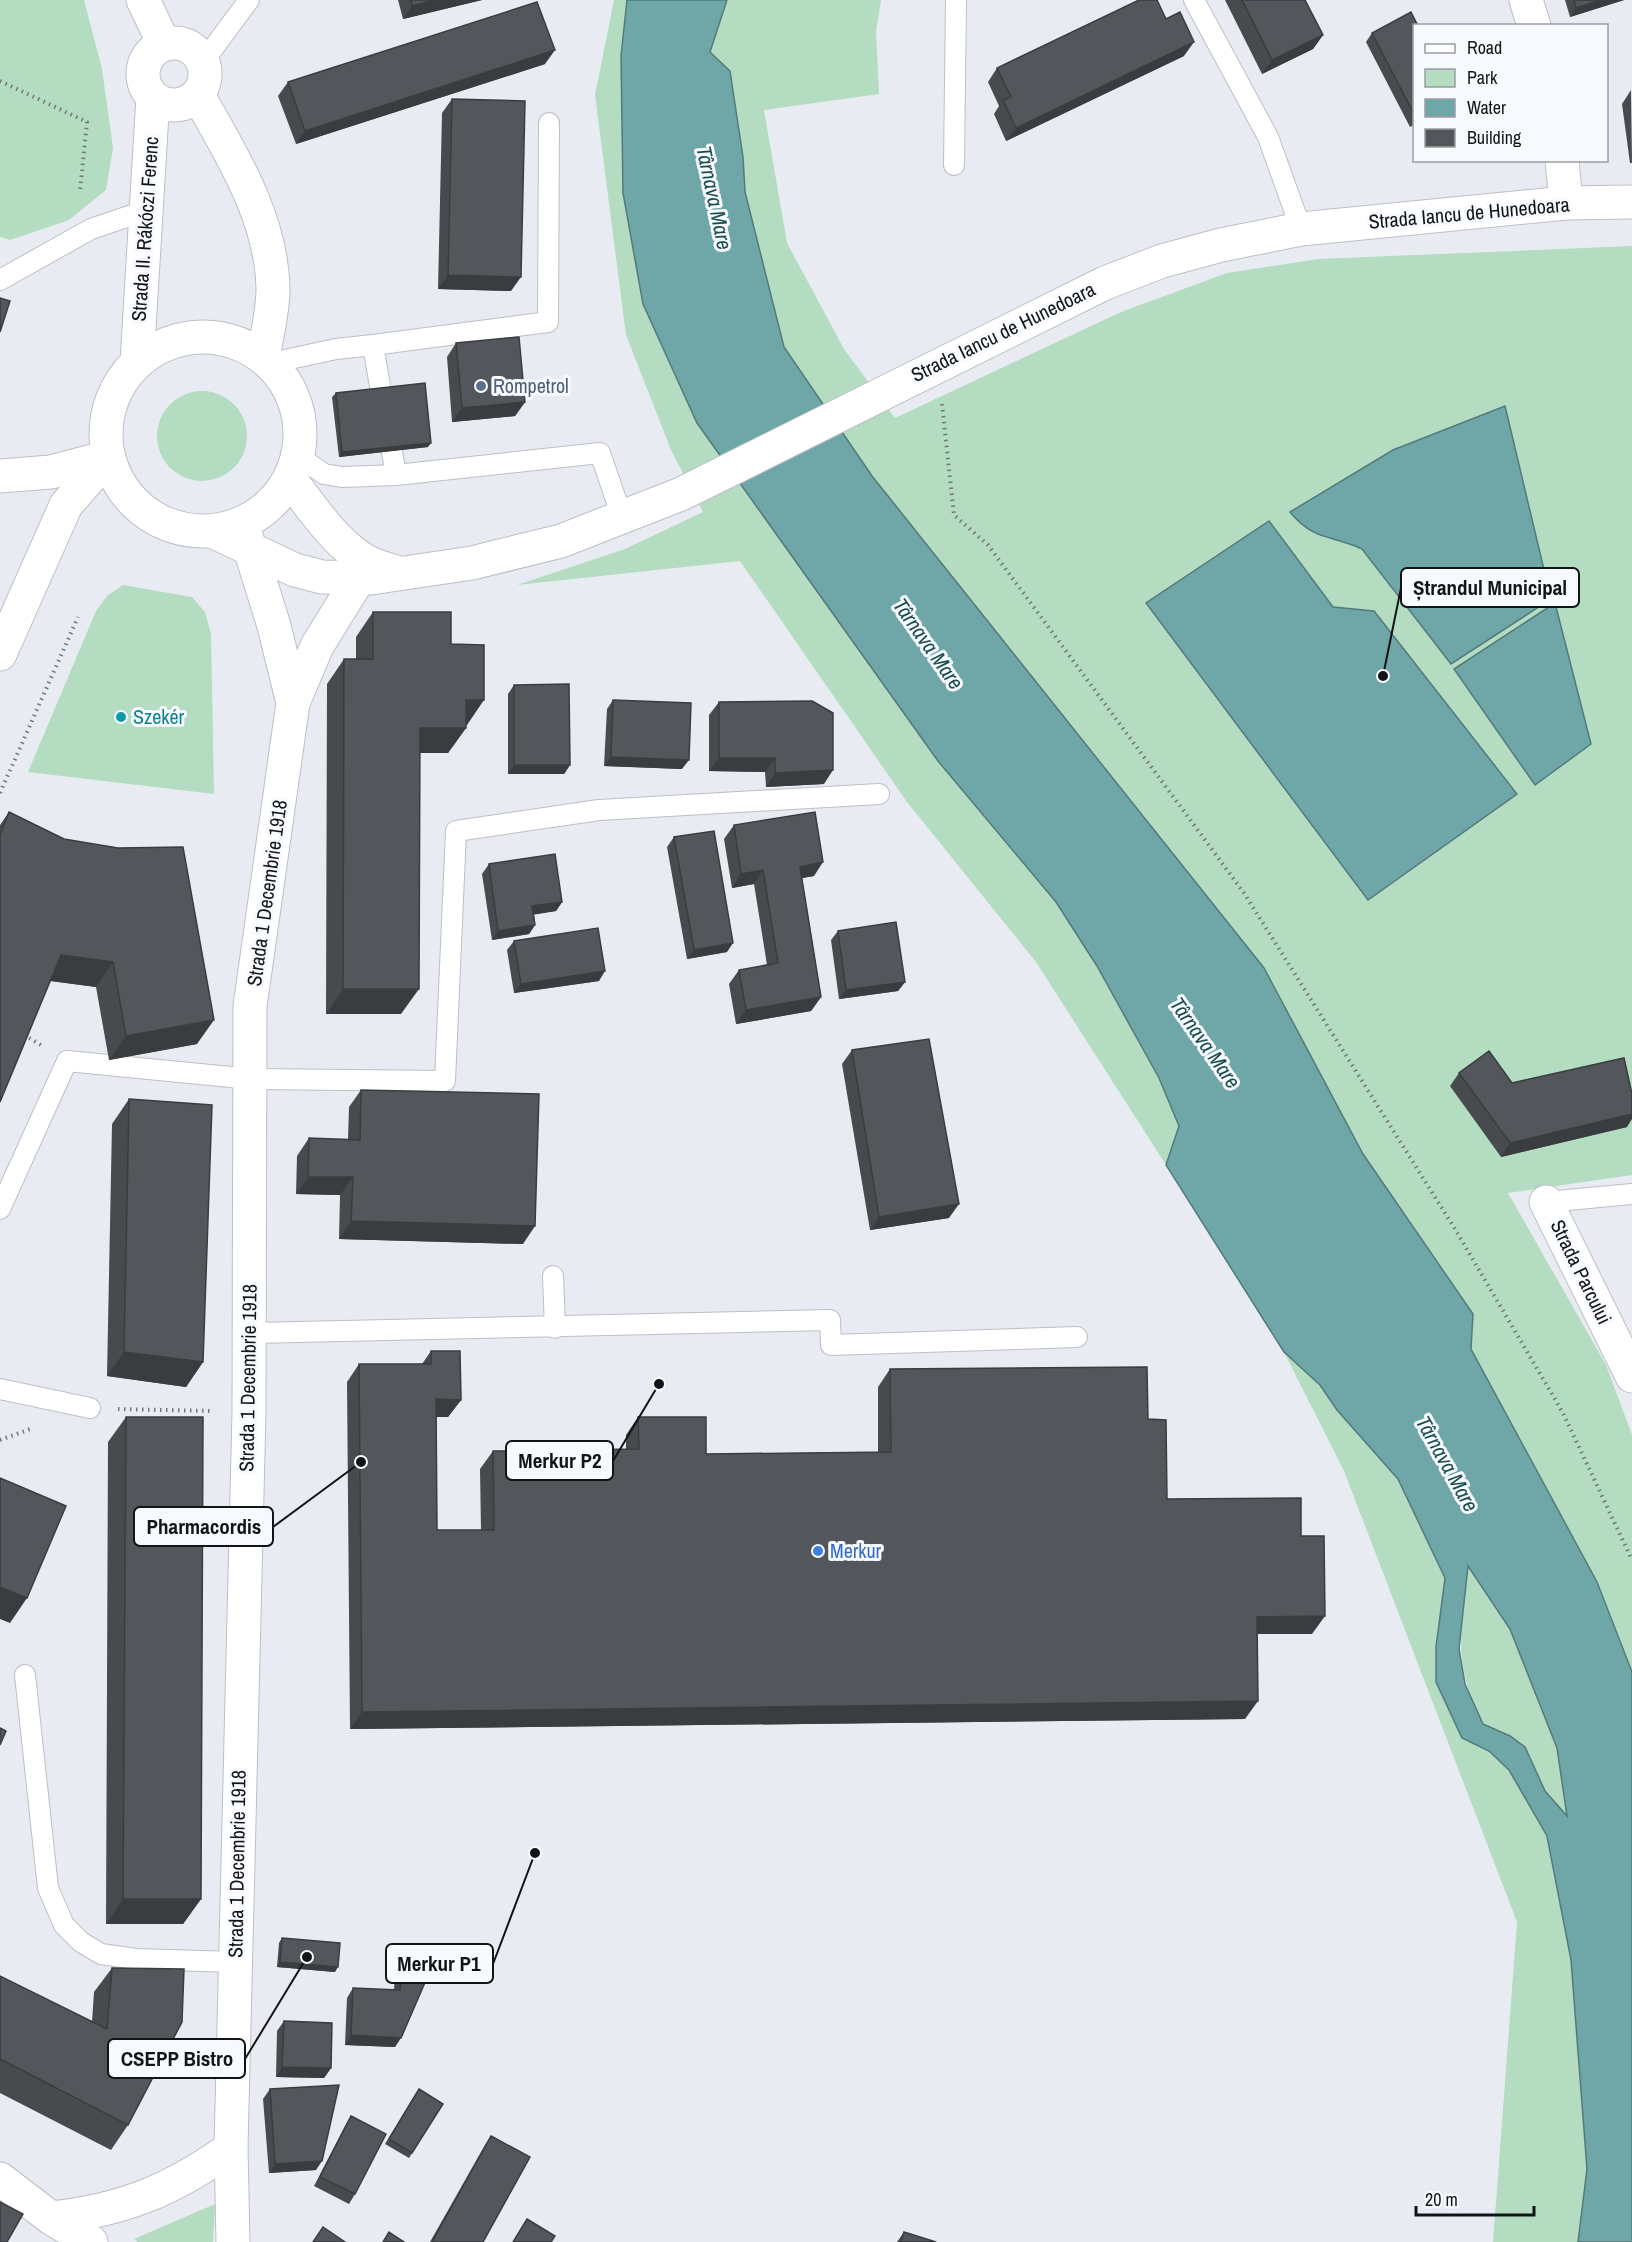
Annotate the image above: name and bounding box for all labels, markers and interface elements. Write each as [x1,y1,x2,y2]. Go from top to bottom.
legend [1413,24,1608,162]
text: Road [1467,35,1502,60]
text: Park [1467,65,1498,90]
text: Water [1467,95,1506,120]
text: Building [1467,125,1522,150]
street label: Strada II. Rákóczi Ferenc [125,136,164,322]
water label: Târnava Mare [689,143,740,252]
street label: Strada Iancu de Hunedoara [1367,190,1570,235]
street label: Strada Iancu de Hunedoara [906,275,1099,388]
place label: Rompetrol [493,372,569,399]
marker: Rompetrol [474,379,488,393]
callout: Ștrandul Municipal [1401,568,1579,607]
text: Ștrandul Municipal [1413,573,1567,602]
water label: Târnava Mare [886,592,970,695]
place label: Szekér [133,703,185,730]
marker: Szekér [114,710,128,724]
street label: Strada 1 Decembrie 1918 [240,798,293,988]
water label: Târnava Mare [1163,991,1247,1094]
street label: Strada Parcului [1545,1215,1618,1329]
street label: Strada 1 Decembrie 1918 [232,1284,263,1472]
water label: Târnava Mare [1409,1411,1486,1517]
callout: Merkur P2 [506,1441,613,1480]
text: Merkur P2 [518,1446,602,1475]
callout: Pharmacordis [134,1507,273,1546]
text: Pharmacordis [147,1512,261,1541]
place label: Merkur [830,1537,882,1564]
marker: Merkur [811,1544,825,1558]
street label: Strada 1 Decembrie 1918 [221,1770,252,1958]
callout: Merkur P1 [386,1944,493,1983]
text: Merkur P1 [397,1949,481,1978]
callout: CSEPP Bistro [108,2039,245,2078]
text: CSEPP Bistro [121,2044,233,2073]
scale bar [1416,2179,1534,2217]
text: 20 m [1425,2187,1458,2212]

